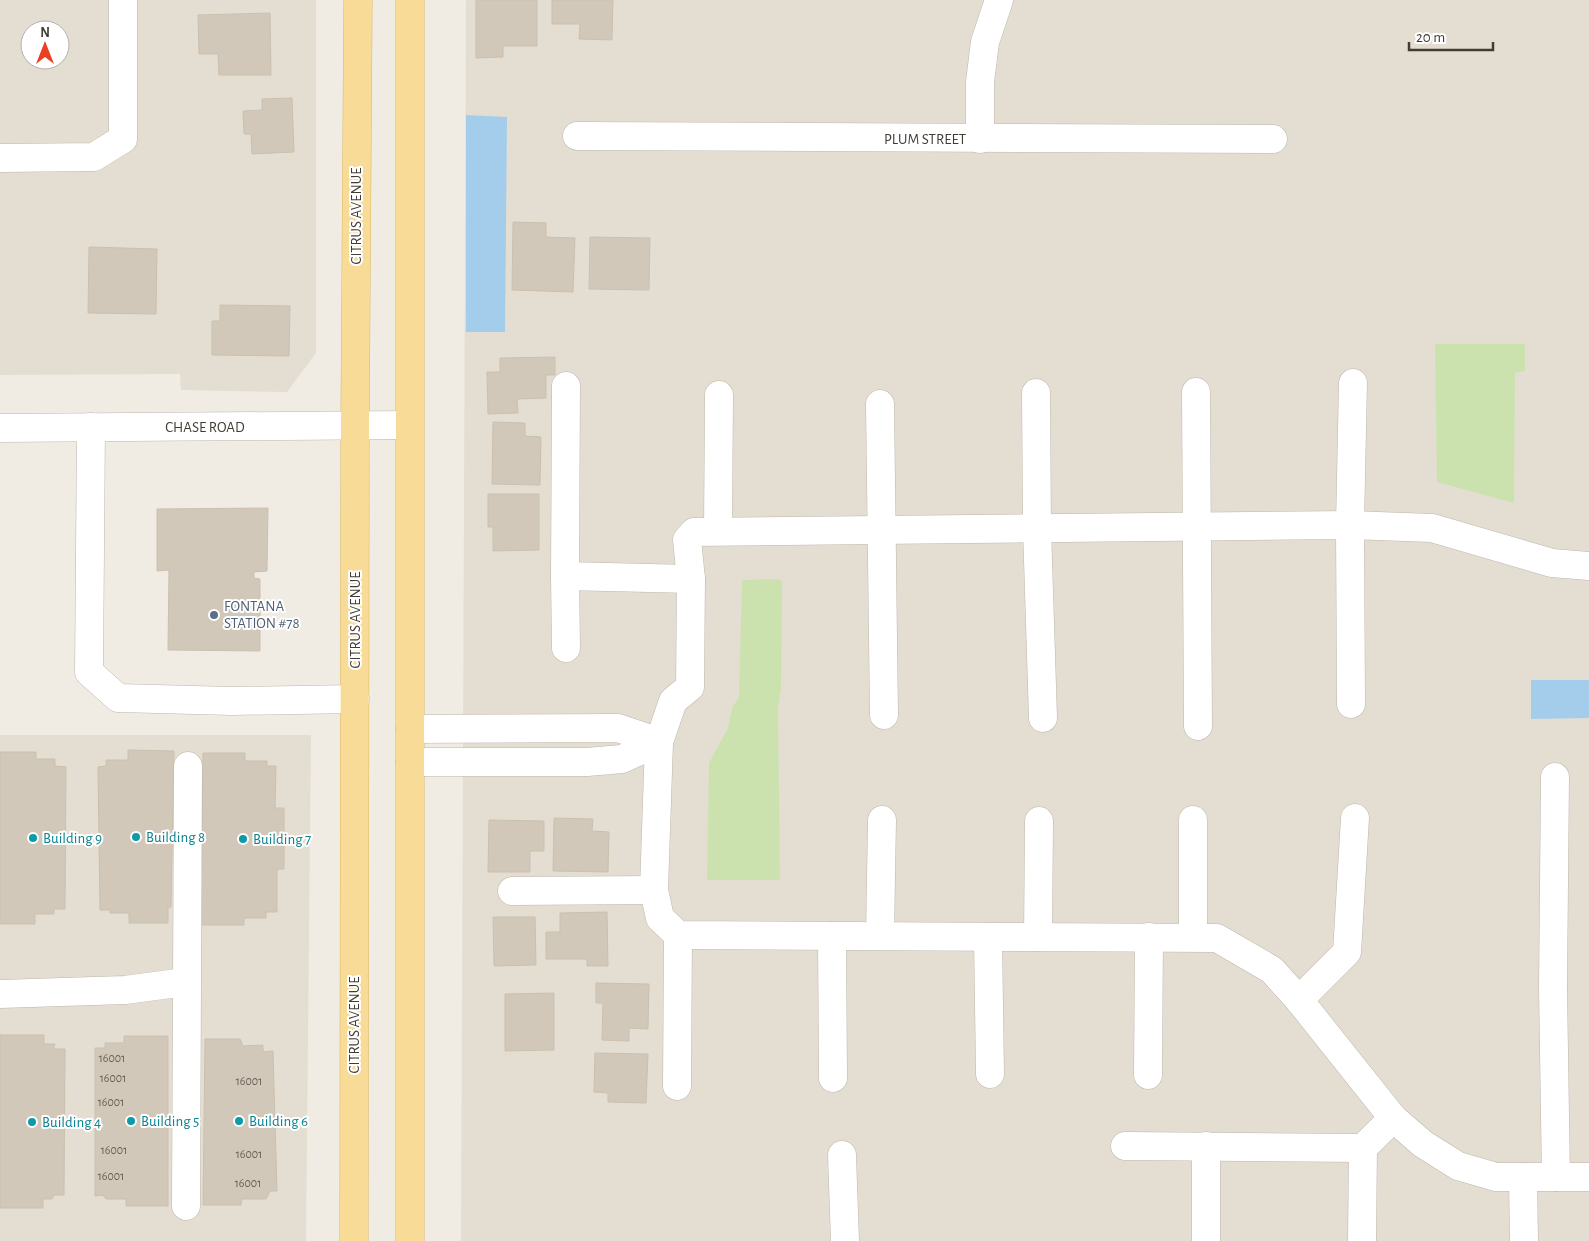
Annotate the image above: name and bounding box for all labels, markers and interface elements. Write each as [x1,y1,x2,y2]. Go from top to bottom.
north arrow [20,20,70,70]
scale bar [1409,20,1493,52]
text: N [40,26,50,40]
text: 20 m [1416,30,1445,45]
street label: PLUM STREET [884,132,967,147]
street label: CITRUS AVENUE [349,168,364,264]
street label: CHASE ROAD [165,420,245,435]
street label: CITRUS AVENUE [348,572,363,668]
place label: FONTANA STATION #78 [224,599,300,631]
marker: FONTANA STATION #78 [208,609,220,621]
place label: Building 8 [146,830,205,845]
place label: Building 9 [43,831,102,846]
marker: Building 8 [130,831,142,843]
marker: Building 9 [27,832,39,844]
place label: Building 7 [253,832,311,847]
marker: Building 7 [237,833,249,845]
street label: CITRUS AVENUE [347,977,362,1073]
house number: 16001 [99,1052,125,1064]
house number: 16001 [100,1072,126,1084]
house number: 16001 [236,1075,262,1087]
house number: 16001 [98,1096,124,1108]
place label: Building 5 [141,1114,199,1129]
place label: Building 6 [249,1114,308,1129]
place label: Building 4 [42,1115,101,1130]
marker: Building 5 [125,1115,137,1127]
marker: Building 6 [233,1115,245,1127]
marker: Building 4 [26,1116,38,1128]
house number: 16001 [101,1144,127,1156]
house number: 16001 [236,1148,262,1160]
house number: 16001 [98,1170,124,1182]
house number: 16001 [235,1177,261,1189]

